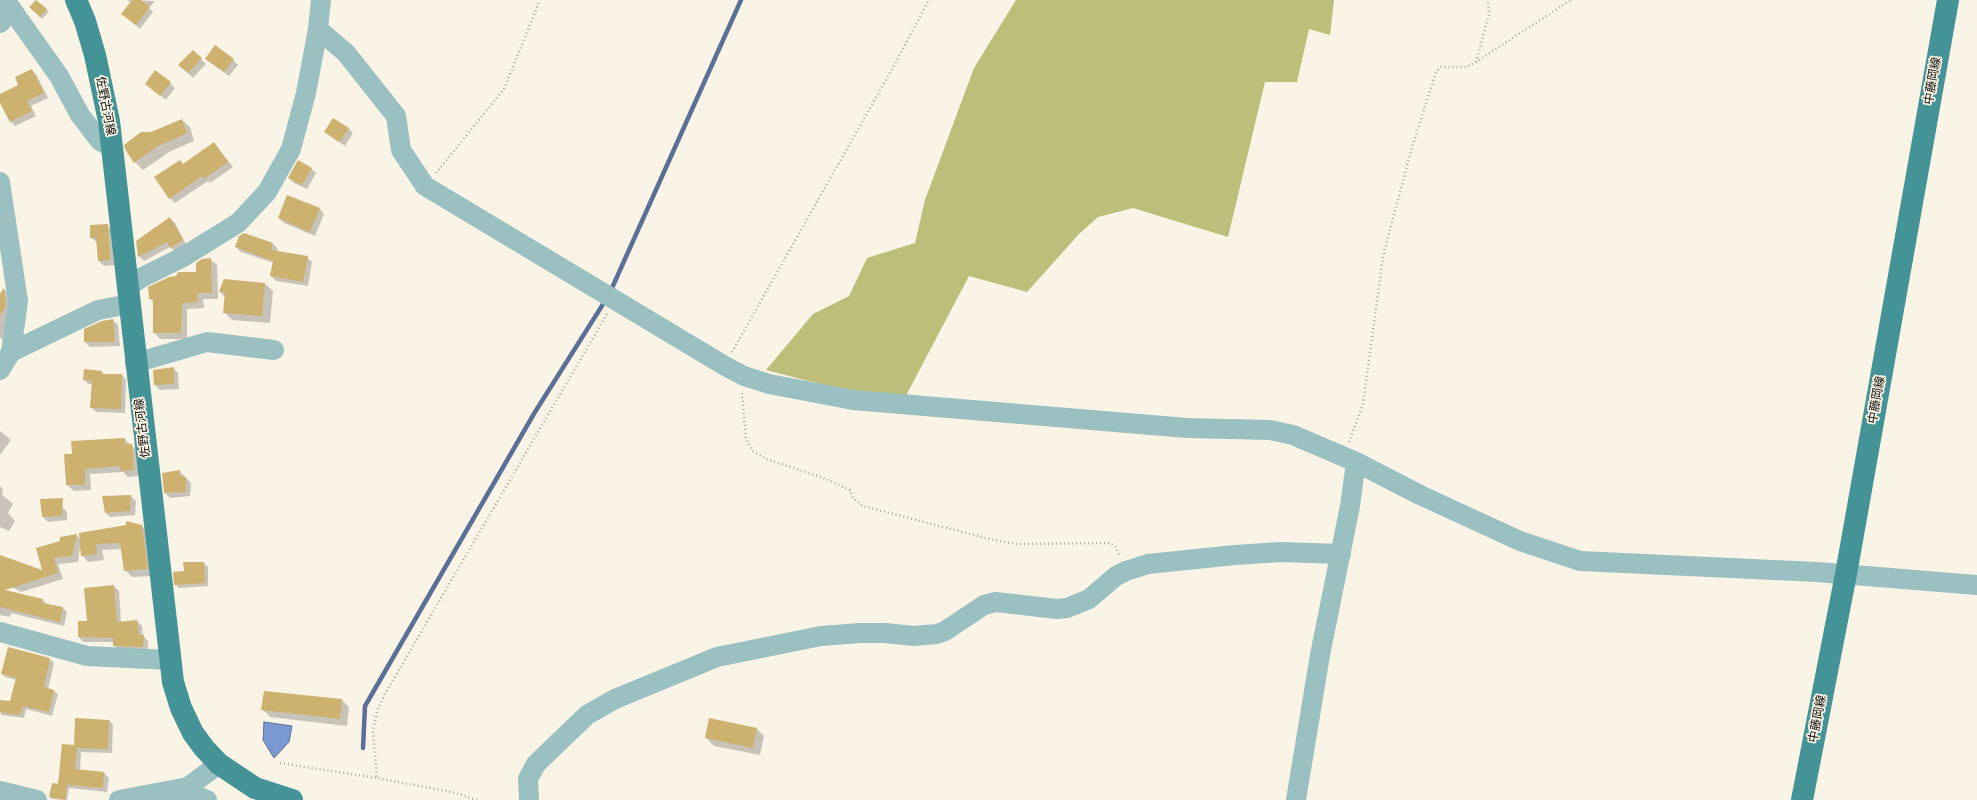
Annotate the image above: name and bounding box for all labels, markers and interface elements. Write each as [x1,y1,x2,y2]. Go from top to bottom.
street label: 中藤岡線 [1922,56,1944,106]
street label: 佐野古河線 [92,75,118,137]
street label: 中藤岡線 [1866,375,1888,425]
street label: 佐野古河線 [132,397,154,459]
street label: 中藤岡線 [1806,694,1830,744]

